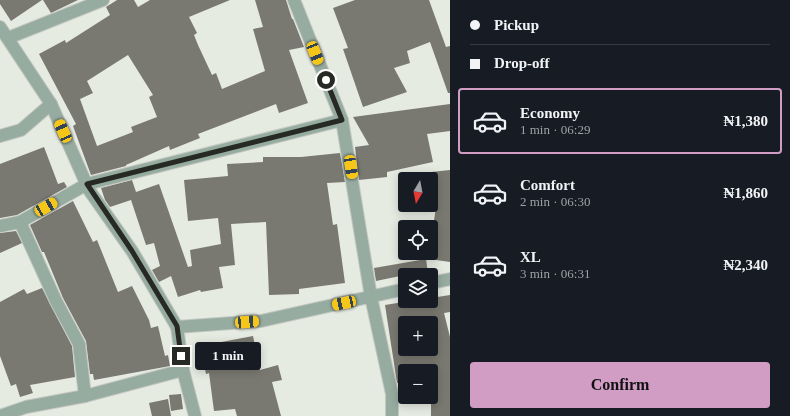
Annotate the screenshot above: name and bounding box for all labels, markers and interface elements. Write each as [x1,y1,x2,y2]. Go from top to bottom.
text: Pickup [494,17,539,33]
car [305,40,325,66]
text: Drop-off [494,55,550,71]
route start [317,71,335,89]
icon: car [472,103,508,139]
text: Economy [520,105,580,121]
text: ₦1,380 [723,113,768,129]
car [53,118,73,144]
text: 1 min · 06:29 [520,122,590,137]
car [343,154,359,180]
north arrow [398,172,438,212]
map controls [398,172,438,404]
icon: car [472,175,508,211]
text: Comfort [520,177,575,193]
text: ₦1,860 [723,185,768,201]
text: 2 min · 06:30 [520,194,590,209]
car [33,196,59,218]
button: locate [398,220,438,260]
icon: car [472,247,508,283]
text: XL [520,249,541,265]
text: ₦2,340 [723,257,768,273]
text: 3 min · 06:31 [520,266,590,281]
button: layers [398,268,438,308]
car [331,295,357,311]
car [235,315,259,329]
button: + [398,316,438,356]
callout: 1 min [195,342,261,370]
route end [172,347,190,365]
text: 1 min [212,348,244,363]
button: Confirm [470,362,770,408]
button: − [398,364,438,404]

